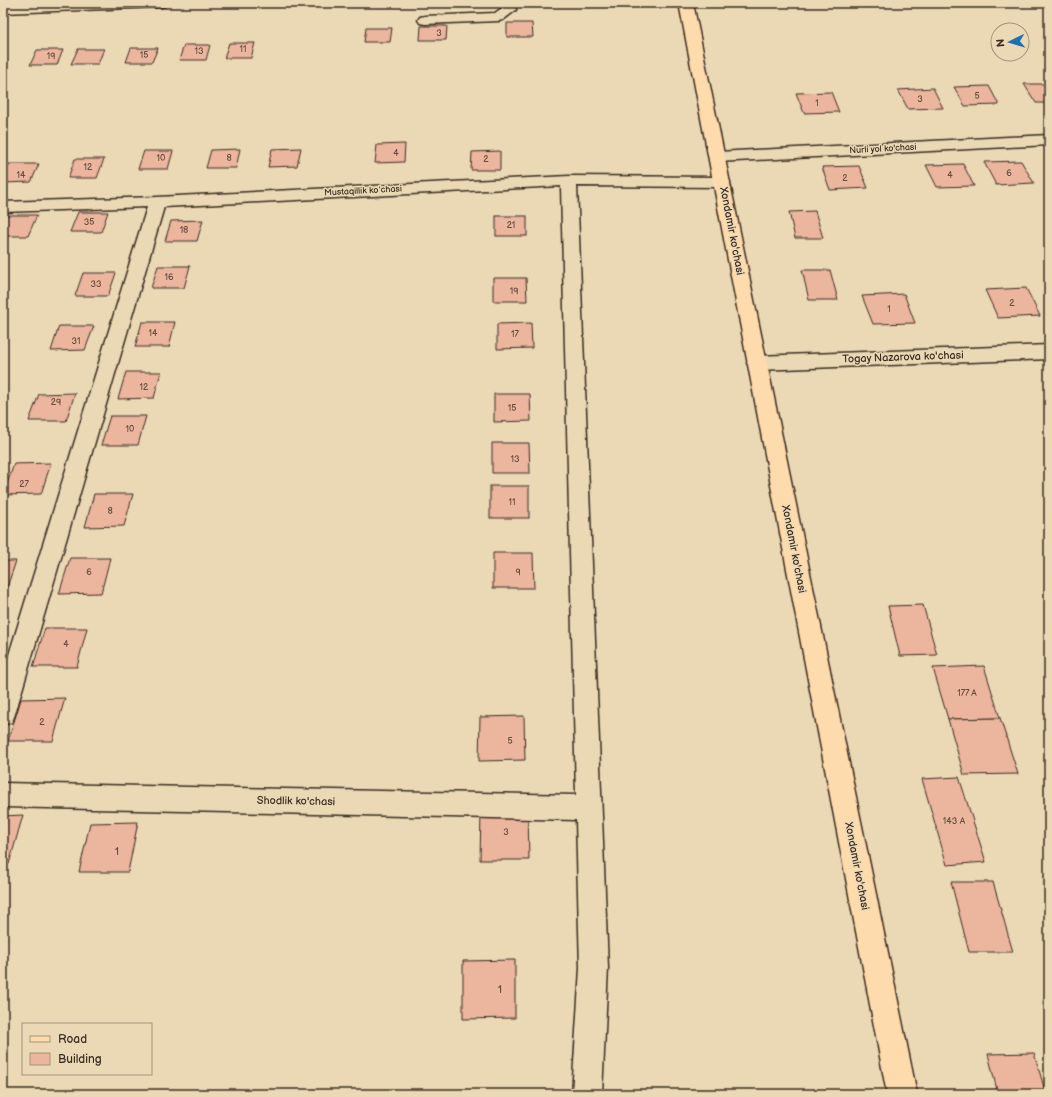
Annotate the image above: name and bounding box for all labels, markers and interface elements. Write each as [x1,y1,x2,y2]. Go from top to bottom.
north arrow [990,22,1030,62]
house number: 3 [436,28,442,39]
text: N [994,38,1007,48]
house number: 11 [240,44,246,55]
house number: 13 [194,46,204,57]
house number: 15 [140,50,148,61]
house number: 19 [47,51,55,62]
house number: 5 [974,91,980,102]
house number: 3 [917,94,923,105]
house number: 1 [815,98,819,109]
street label: Nurli yol ko'chasi [849,142,917,156]
house number: 4 [393,148,399,159]
house number: 10 [157,153,165,164]
house number: 8 [226,153,232,164]
house number: 2 [483,154,489,165]
house number: 12 [84,162,93,173]
house number: 6 [1006,168,1012,179]
house number: 14 [17,170,26,181]
house number: 4 [947,170,953,181]
house number: 2 [842,173,848,184]
street label: Mustaqillik koʻchasi [324,183,402,199]
street label: Xondamir ko'chasi [717,185,747,276]
house number: 35 [84,217,94,228]
house number: 21 [507,220,515,231]
house number: 18 [180,225,188,236]
house number: 16 [165,272,174,283]
house number: 33 [90,279,102,290]
house number: 19 [510,286,518,297]
house number: 2 [1009,298,1015,309]
house number: 1 [887,304,891,315]
house number: 14 [149,328,158,339]
house number: 17 [511,329,520,340]
house number: 31 [71,336,81,347]
street label: Togay Nazarova ko'chasi [842,348,964,366]
house number: 12 [140,382,149,393]
house number: 29 [51,397,61,408]
house number: 15 [508,403,516,414]
house number: 10 [126,424,134,435]
house number: 13 [510,454,520,465]
house number: 27 [19,479,29,490]
house number: 11 [509,497,515,508]
street label: Xondamir ko'chasi [779,503,809,594]
house number: 8 [107,506,113,517]
house number: 6 [86,567,92,578]
house number: 9 [515,567,521,578]
house number: 4 [63,639,69,650]
house number: 177 А [957,688,977,699]
house number: 2 [39,717,45,728]
house number: 5 [507,736,513,747]
street label: Shodlik ko'chasi [257,794,335,808]
house number: 143 А [943,816,966,827]
street label: Xondamir ko'chasi [842,820,872,911]
house number: 3 [503,827,509,838]
house number: 1 [115,845,119,858]
house number: 1 [498,983,502,996]
legend [22,1023,152,1075]
text: Road [58,1032,87,1047]
text: Building [58,1052,102,1067]

